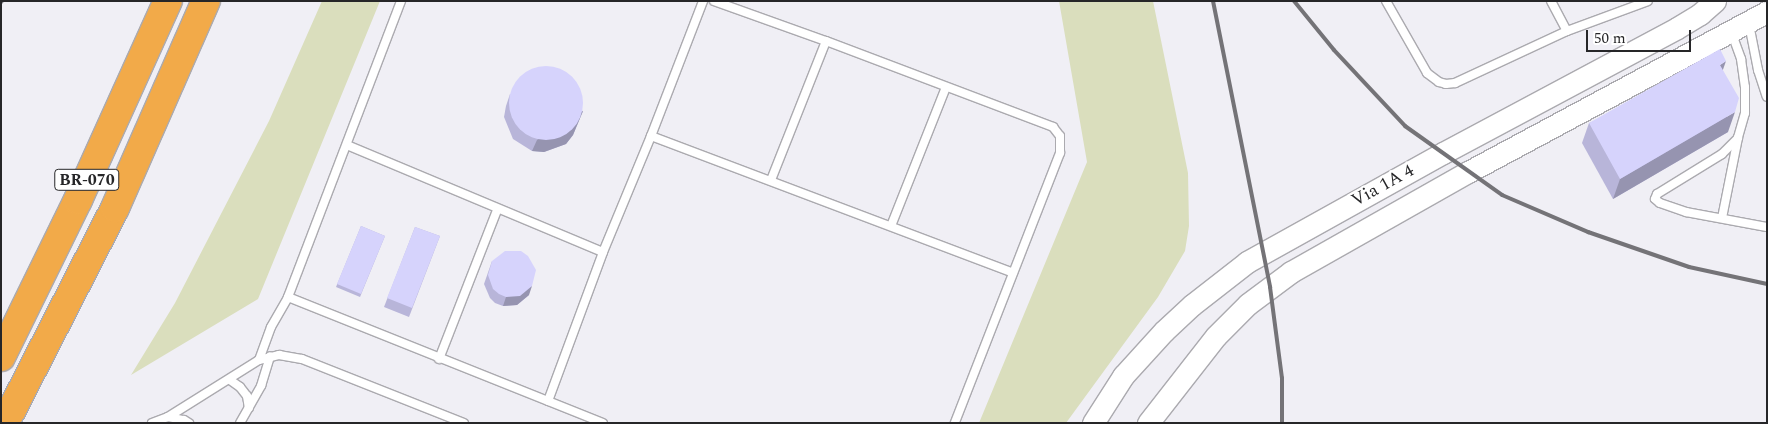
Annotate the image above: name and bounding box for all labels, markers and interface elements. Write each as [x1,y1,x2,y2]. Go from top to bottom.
scale bar [1588,20,1693,52]
text: 50 m [1594,27,1626,50]
street label: Via 1A 4 [1348,160,1418,212]
road number: BR-070 [53,166,121,194]

